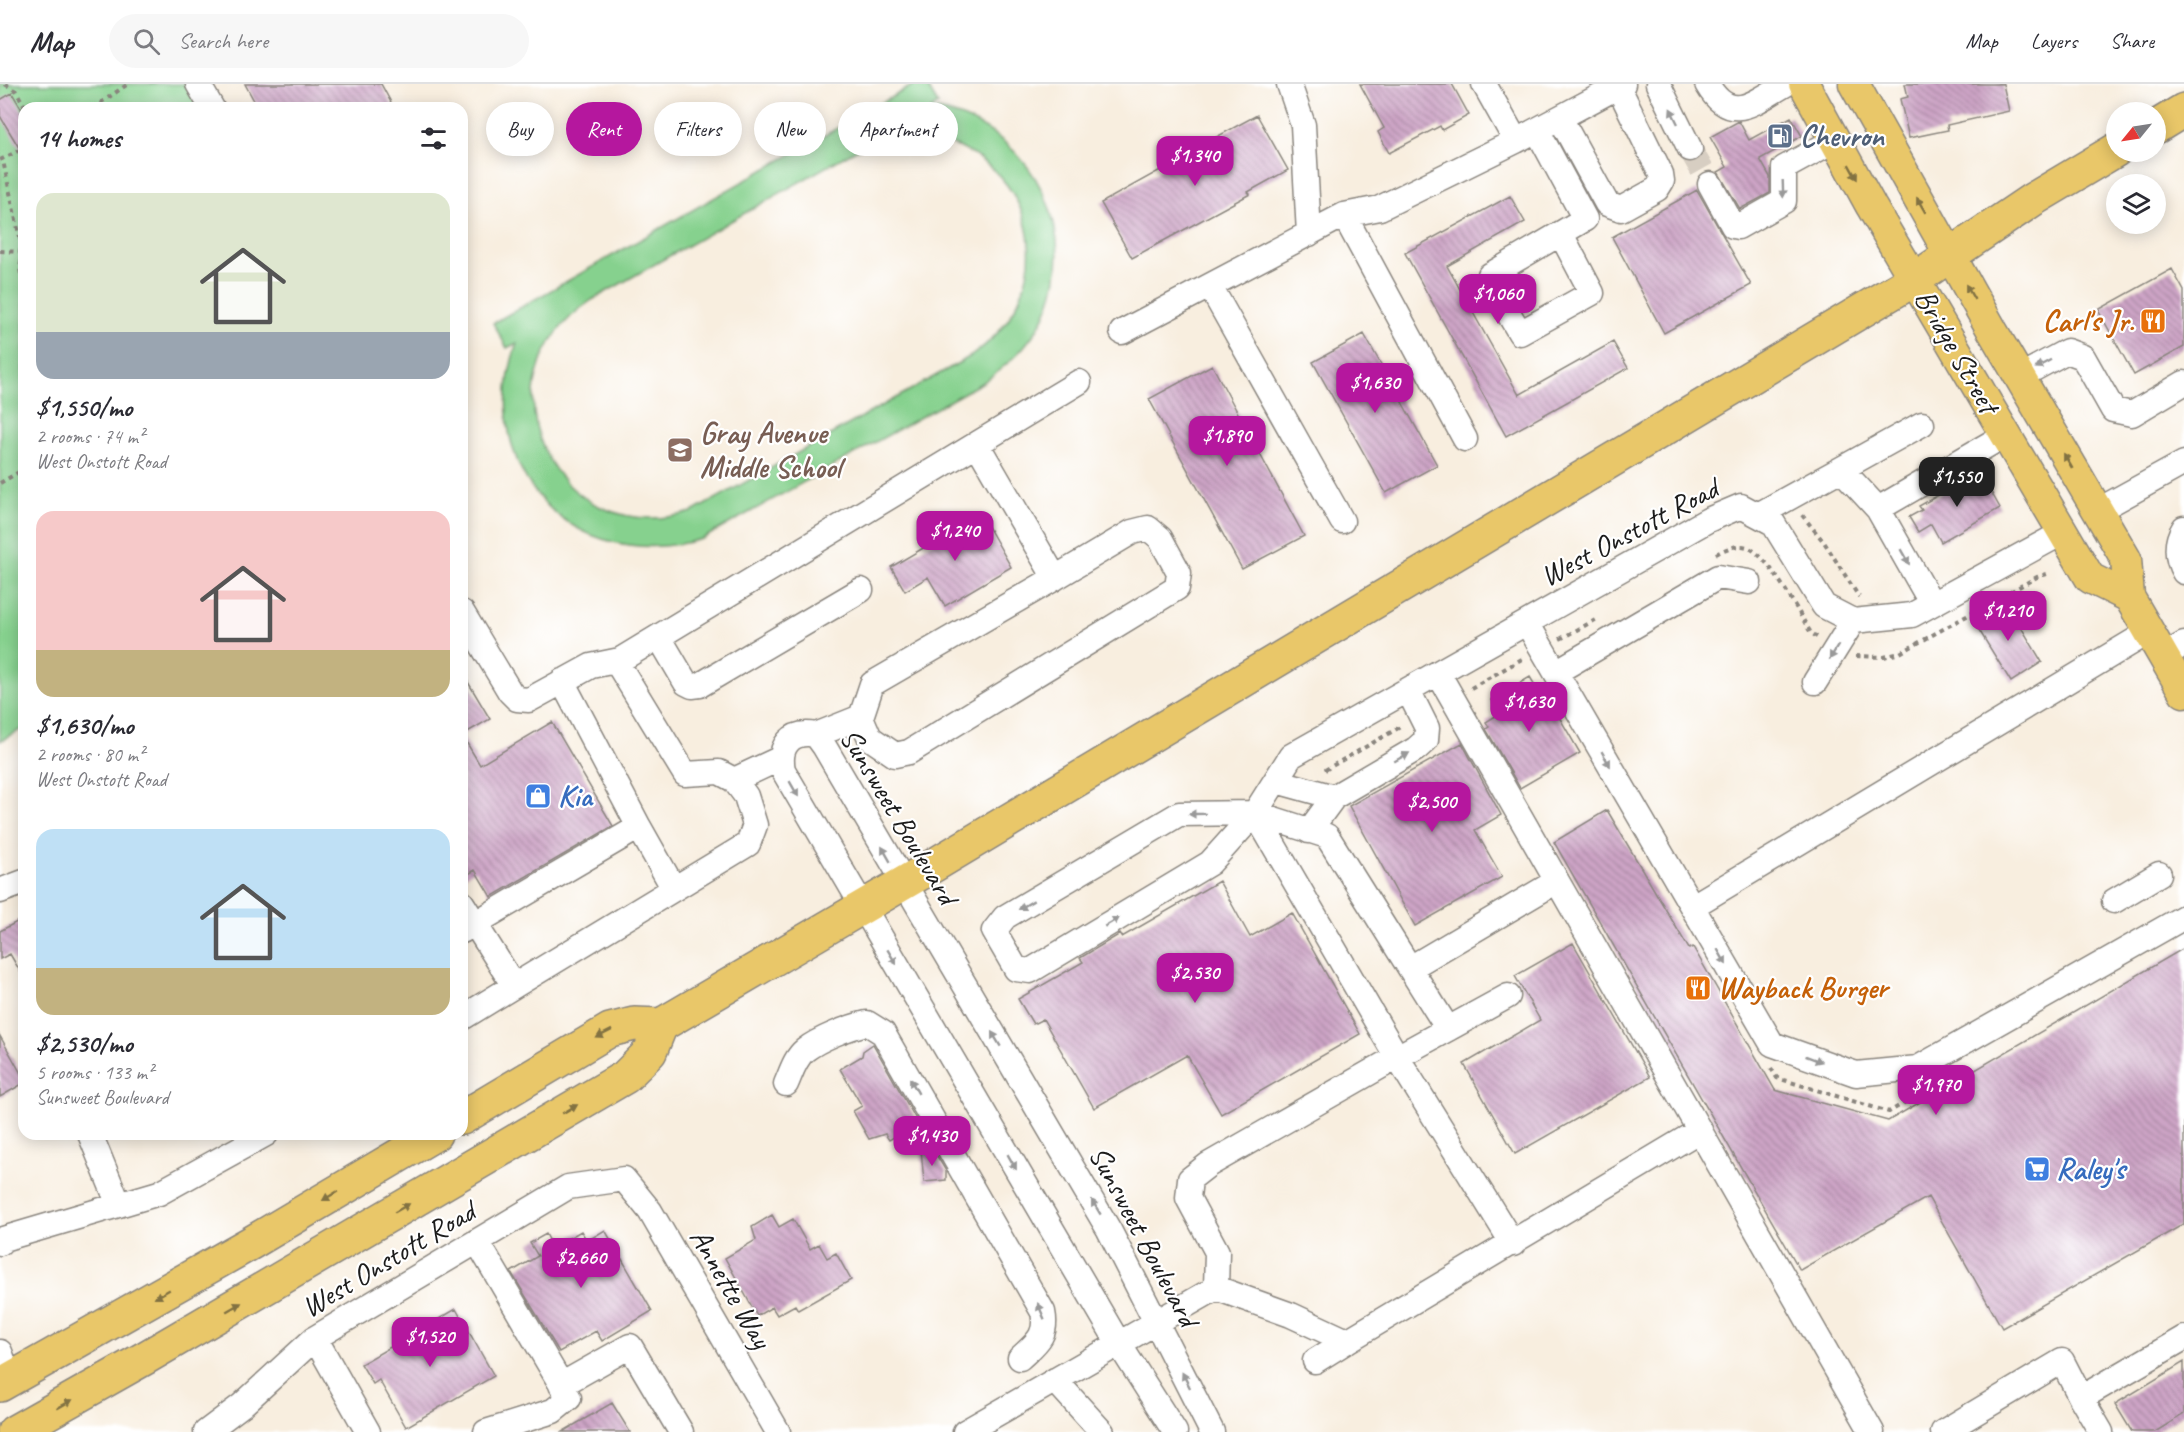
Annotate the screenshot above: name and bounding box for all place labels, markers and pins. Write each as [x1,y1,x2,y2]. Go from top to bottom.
place label: Chevron [1800,117,1885,155]
fuel station icon: Chevron [1765,121,1795,151]
pin: $1,340 [1146,136,1244,187]
pin: $1,060 [1449,274,1547,325]
place label: Carl's Jr. [2043,302,2135,340]
restaurant icon: Carl's Jr. [2138,306,2168,336]
pin: $1,630 [1326,363,1424,414]
place label: Gray Avenue Middle School [700,414,847,486]
pin: $1,890 [1178,416,1276,467]
school or university icon: Gray Avenue Middle School [665,435,695,465]
pin: $1,550 [1908,457,2006,508]
pin: $1,240 [906,511,1004,562]
pin: $1,210 [1959,591,2057,642]
pin: $1,630 [1480,682,1578,733]
place label: Kia [558,777,594,815]
shop icon: Kia [523,781,553,811]
pin: $2,500 [1383,782,1481,833]
pin: $2,530 [1146,953,1244,1004]
place label: Wayback Burger [1718,969,1891,1007]
restaurant icon: Wayback Burger [1683,973,1713,1003]
pin: $1,970 [1887,1065,1985,1116]
pin: $1,430 [883,1116,981,1167]
place label: Raley's [2056,1150,2129,1189]
supermarket icon: Raley's [2022,1154,2052,1184]
pin: $2,660 [532,1238,630,1289]
pin: $1,520 [381,1317,479,1368]

